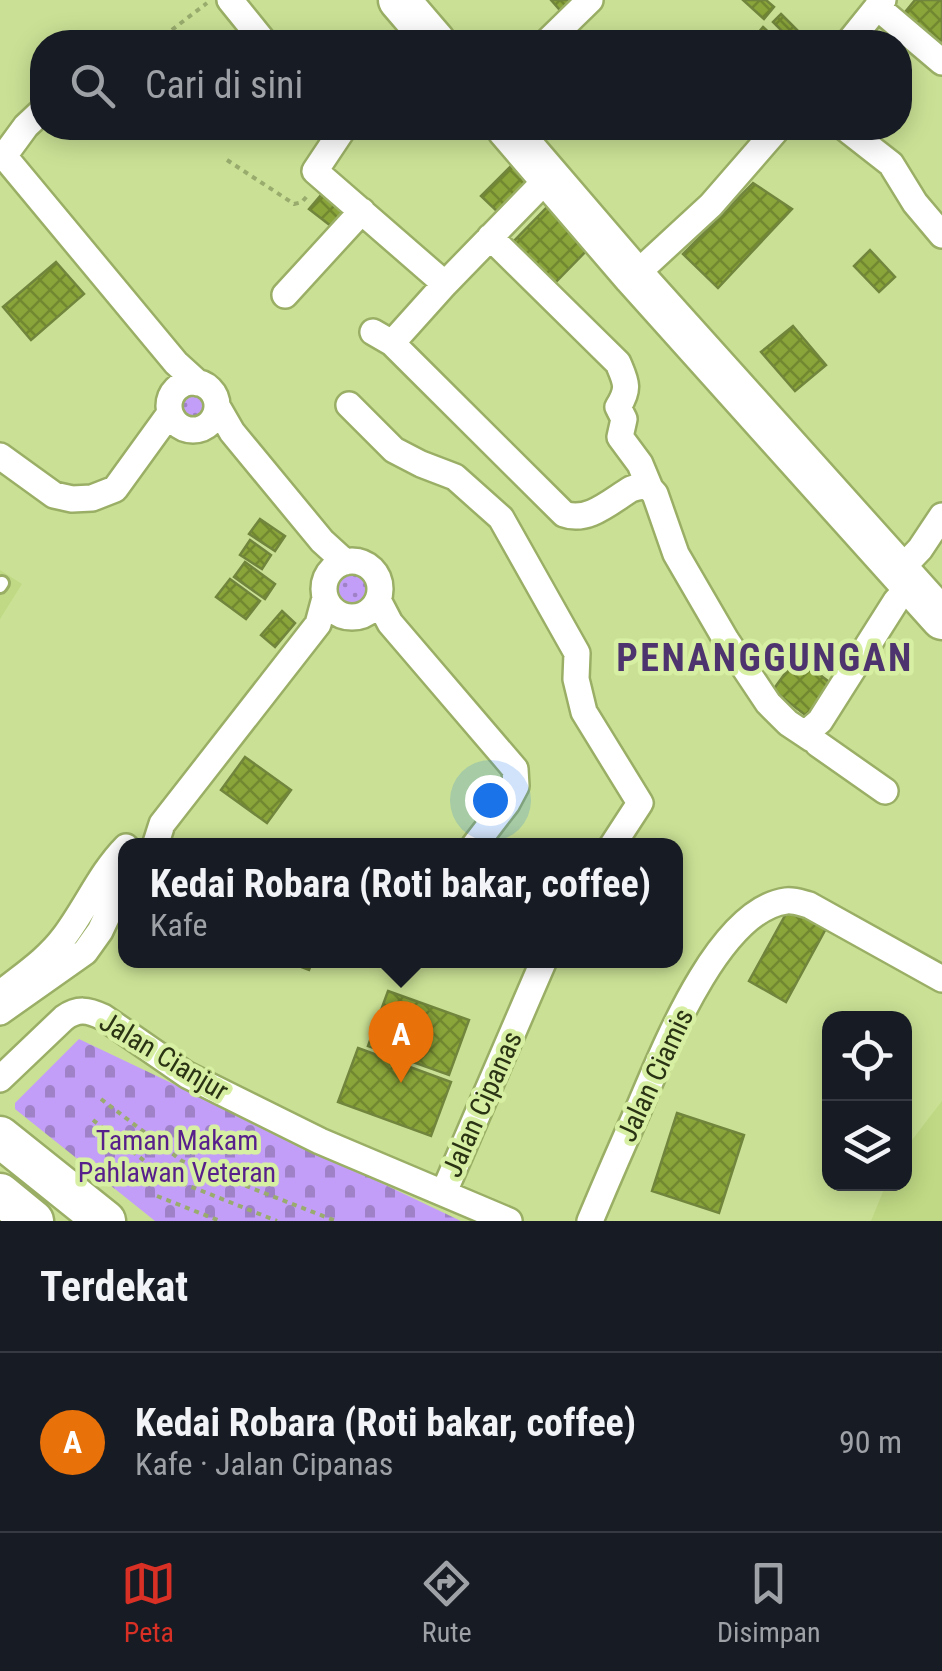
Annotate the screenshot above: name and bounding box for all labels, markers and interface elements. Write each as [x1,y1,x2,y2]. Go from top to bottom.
search box [30,30,912,140]
icon: search [65,58,120,113]
text: Cari di sini [145,63,303,107]
district label: PENANGGUNGAN [616,636,914,680]
your location [465,775,516,826]
popup [118,838,683,968]
text: Kedai Robara (Roti bakar, coffee) [150,862,651,906]
text: Kafe [150,906,207,944]
pin: A [368,1000,434,1083]
street label: Jalan Ciamis [610,1003,700,1147]
street label: Jalan Cianjur [94,1005,234,1107]
map controls [822,1011,912,1191]
button: locate [822,1011,912,1101]
street label: Jalan Cipanas [435,1026,529,1182]
button: layers [822,1101,912,1191]
park label: Taman Makam Pahlawan Veteran [78,1124,276,1189]
text: Terdekat [40,1262,188,1311]
text: Kedai Robara (Roti bakar, coffee) [135,1401,636,1445]
text: A [63,1423,82,1461]
text: 90 m [839,1423,902,1461]
text: Kafe · Jalan Cipanas [135,1445,393,1483]
tab: Peta [121,1556,176,1649]
tab: Rute [419,1556,474,1649]
tab: Disimpan [717,1556,821,1649]

